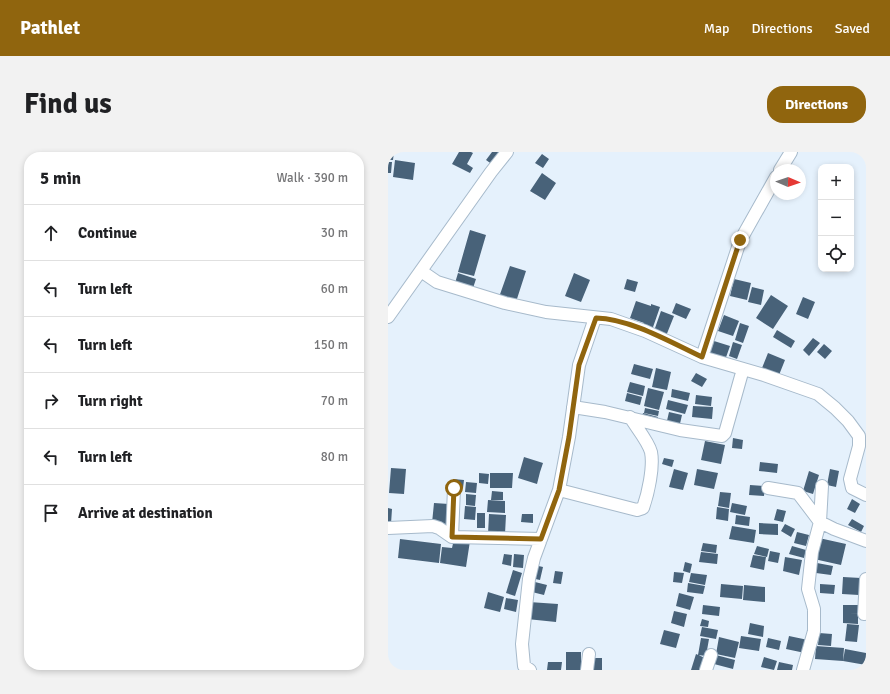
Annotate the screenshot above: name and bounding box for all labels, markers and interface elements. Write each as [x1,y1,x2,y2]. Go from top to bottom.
text: Pathlet [20,16,80,40]
text: Map [704,20,730,37]
text: Directions [752,20,813,37]
text: Saved [835,20,870,37]
button: Directions [767,86,866,123]
text: Find us [24,87,112,121]
north arrow [770,164,806,200]
map controls [818,164,854,272]
button: + [818,164,854,200]
text: 5 min [40,168,81,189]
text: Walk · 390 m [277,170,348,186]
button: − [818,200,854,236]
icon: ahead [40,222,62,244]
text: Continue [78,224,137,242]
text: 30 m [321,225,348,241]
route end [731,231,749,249]
button: locate [818,236,854,272]
icon: left [40,278,62,300]
text: Turn left [78,280,132,298]
text: 60 m [321,281,348,297]
icon: left [40,334,62,356]
text: Turn left [78,336,132,354]
text: 150 m [314,337,348,353]
icon: right [40,390,62,412]
text: Turn right [78,392,143,410]
text: 70 m [321,393,348,409]
icon: left [40,446,62,468]
text: Turn left [78,448,132,466]
text: 80 m [321,449,348,465]
route start [445,479,463,497]
icon: arrive [40,502,62,524]
text: Arrive at destination [78,504,213,522]

